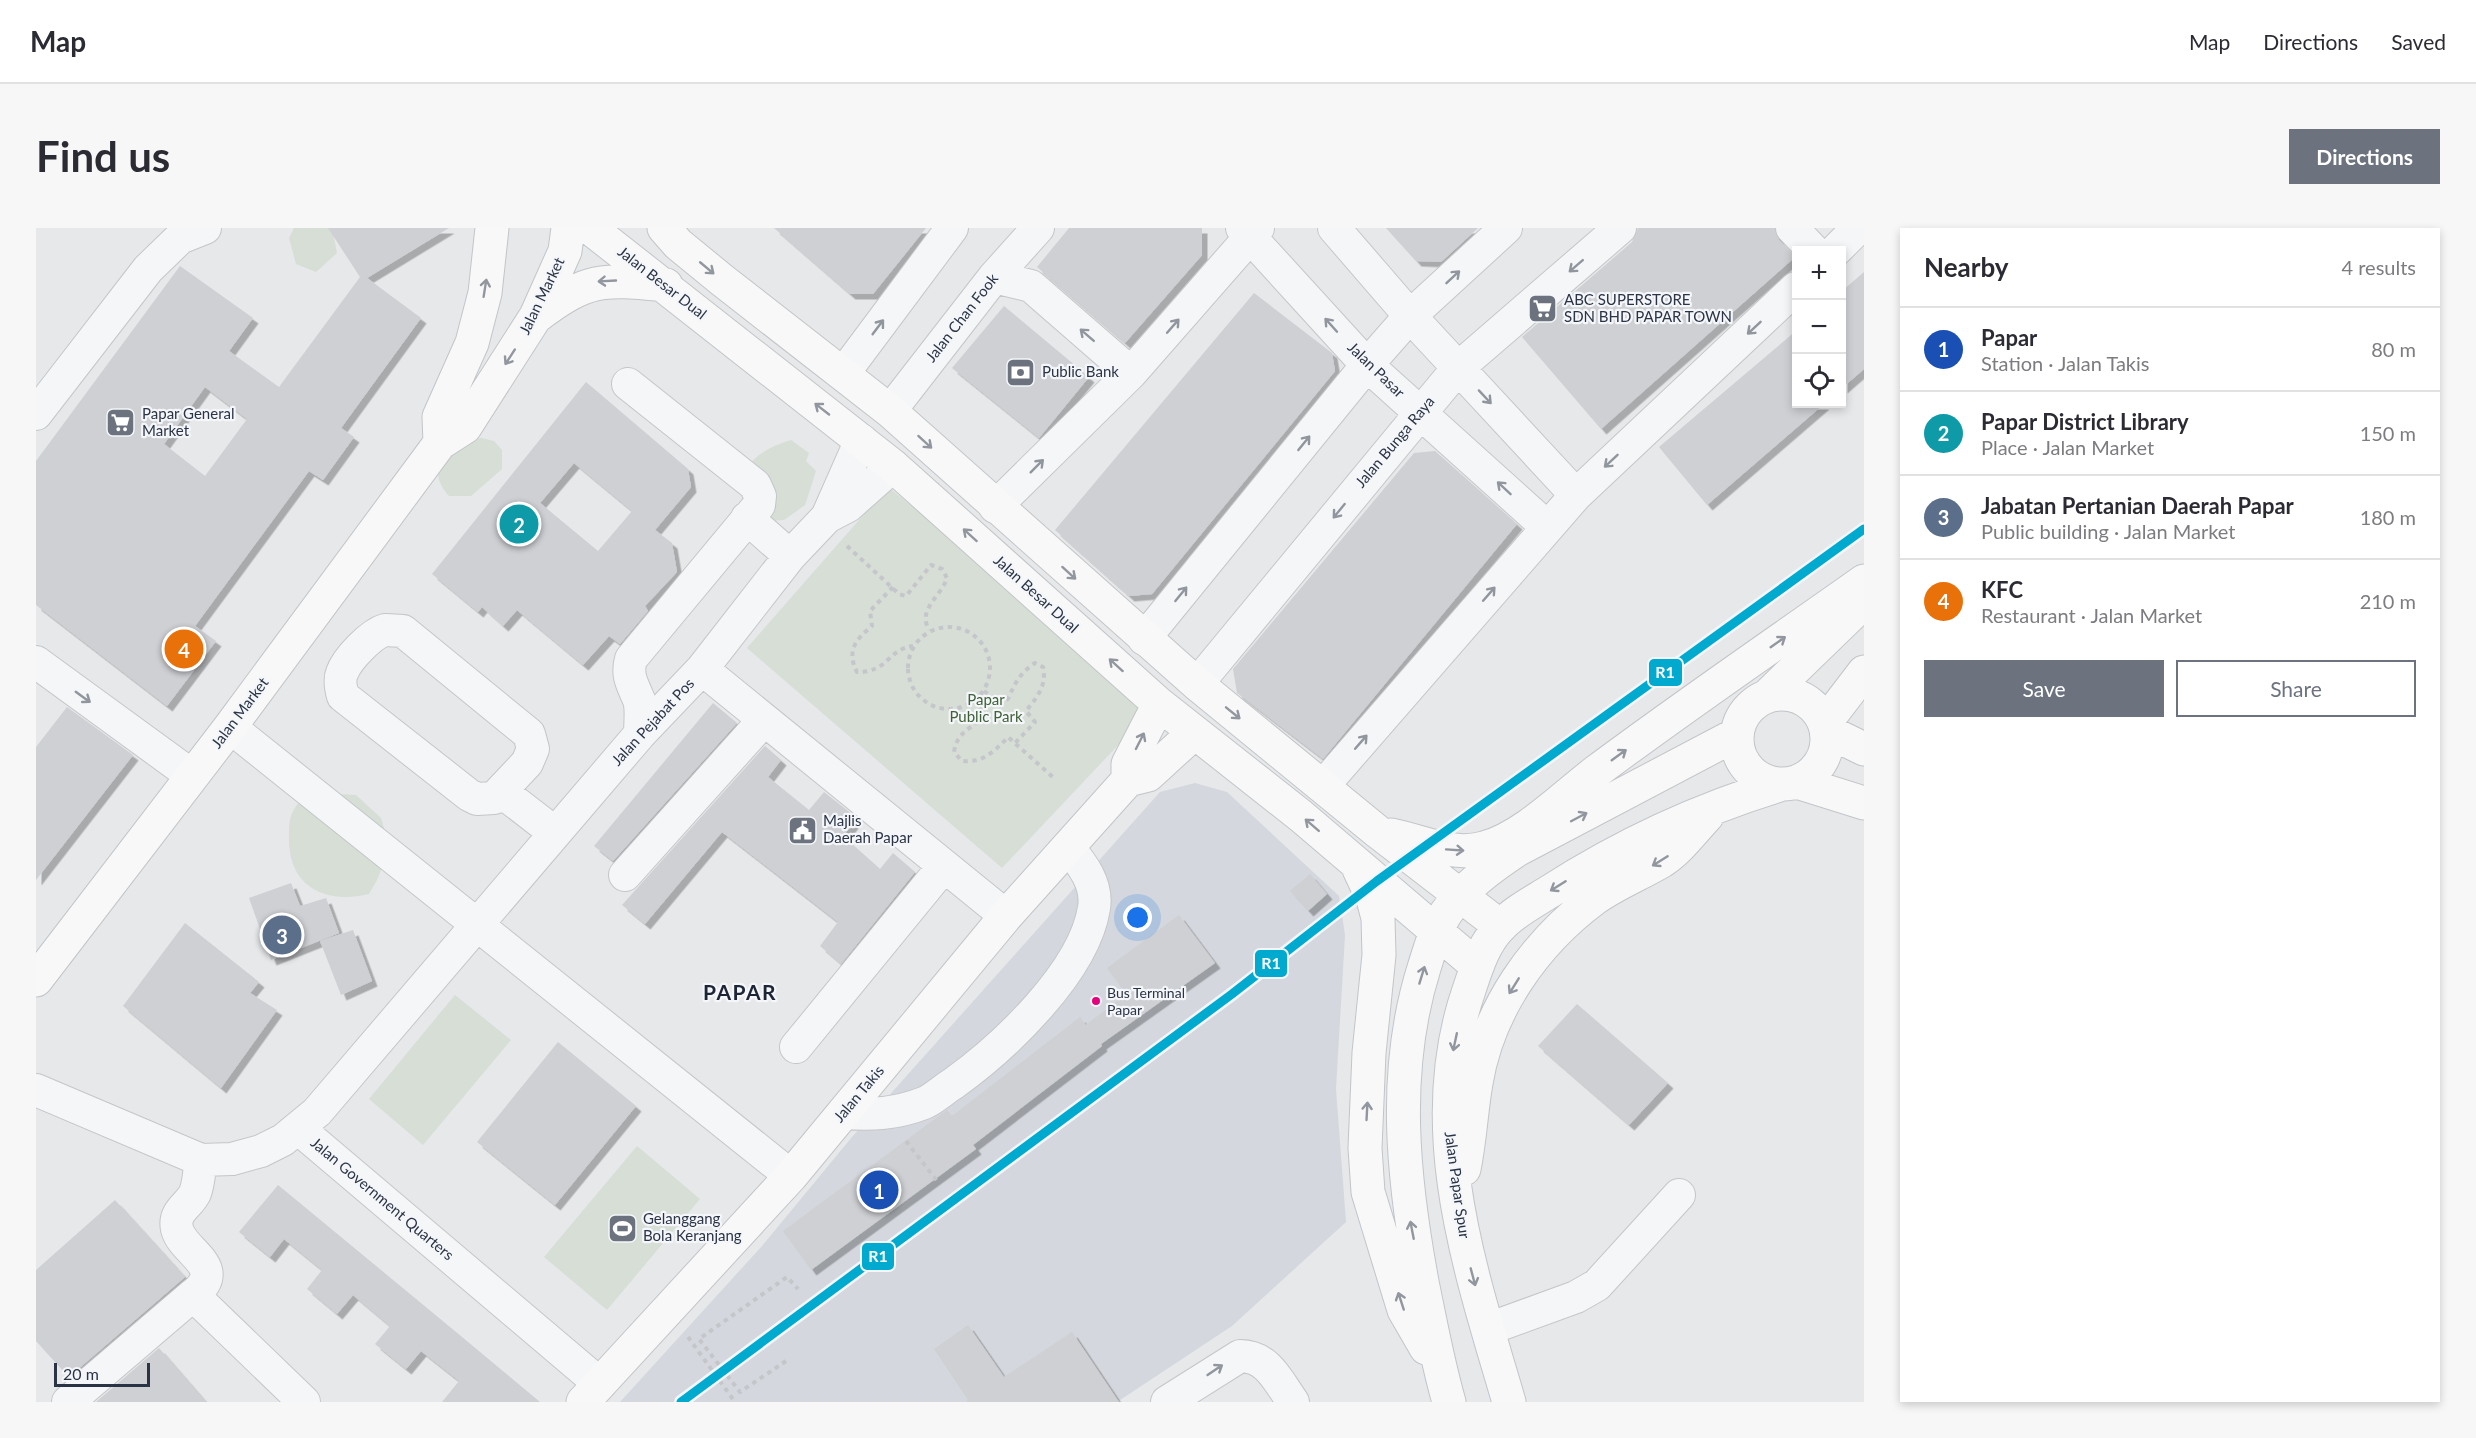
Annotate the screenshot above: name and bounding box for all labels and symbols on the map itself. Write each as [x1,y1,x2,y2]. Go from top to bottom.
street label: Jalan Besar Dual [615,242,711,322]
street label: Jalan Market [515,253,568,337]
one-way arrow [1569,259,1584,273]
one-way arrow [699,261,714,275]
street label: Jalan Chan Fook [921,269,1002,365]
one-way arrow [1446,270,1461,284]
one-way arrow [598,276,618,287]
one-way arrow [480,279,491,299]
place label: ABC SUPERSTORE SDN BHD PAPAR TOWN [1564,290,1732,325]
supermarket icon: ABC SUPERSTORE SDN BHD PAPAR TOWN [1527,293,1559,325]
one-way arrow [1324,318,1338,333]
one-way arrow [871,319,884,335]
one-way arrow [1166,319,1180,334]
one-way arrow [1746,321,1761,335]
one-way arrow [1079,328,1095,341]
street label: Jalan Pasar [1344,338,1409,401]
one-way arrow [504,348,516,364]
bank icon: Public Bank [1005,356,1037,388]
place label: Public Bank [1042,362,1119,380]
one-way arrow [1478,389,1492,404]
street label: Jalan Bunga Raya [1351,392,1438,491]
one-way arrow [815,402,830,416]
place label: Papar General Market [142,404,234,439]
supermarket icon: Papar General Market [105,407,137,439]
one-way arrow [917,435,932,449]
one-way arrow [1297,435,1310,451]
one-way arrow [1604,454,1619,468]
one-way arrow [1030,458,1045,473]
one-way arrow [1496,481,1511,495]
pin: 2 [500,502,538,546]
one-way arrow [1332,502,1345,518]
one-way arrow [963,528,978,542]
street label: Jalan Besar Dual [991,551,1083,636]
one-way arrow [1062,566,1077,580]
one-way arrow [1174,586,1187,602]
one-way arrow [1481,587,1495,603]
pin: 4 [164,626,204,672]
one-way arrow [1770,636,1786,648]
one-way arrow [1108,658,1123,672]
line badge: R1 [1648,658,1683,687]
text: R1 [1655,662,1675,681]
street label: Jalan Market [207,673,272,751]
street label: Jalan Pejabat Pos [607,674,697,769]
park label: Papar Public Park [949,690,1023,725]
one-way arrow [75,691,91,703]
one-way arrow [1225,707,1241,720]
one-way arrow [1135,733,1146,751]
one-way arrow [1354,735,1368,750]
one-way arrow [1611,749,1627,761]
place label: Majlis Daerah Papar [823,811,913,846]
one-way arrow [1569,811,1587,822]
public building icon: Majlis Daerah Papar [786,814,818,846]
one-way arrow [1305,818,1320,832]
one-way arrow [1444,845,1464,856]
one-way arrow [1651,855,1668,868]
one-way arrow [1550,880,1567,893]
your location [1123,903,1152,932]
pin: 3 [262,912,302,958]
line badge: R1 [1254,949,1288,978]
text: R1 [1261,953,1281,972]
one-way arrow [1417,966,1428,985]
one-way arrow [1507,977,1519,994]
district label: PAPAR [703,979,777,1004]
place label: Bus Terminal Papar [1107,984,1185,1018]
marker: Bus Terminal Papar [1090,995,1102,1007]
one-way arrow [1449,1033,1461,1052]
street label: Jalan Takis [829,1061,887,1125]
one-way arrow [1361,1101,1372,1121]
street label: Jalan Papar Spur [1442,1130,1474,1240]
street label: Jalan Government Quarters [307,1133,458,1263]
pin: 1 [860,1168,898,1212]
place label: Gelanggang Bola Keranjang [643,1209,742,1244]
sports icon: Gelanggang Bola Keranjang [606,1212,638,1244]
one-way arrow [1406,1221,1417,1241]
line badge: R1 [861,1242,895,1271]
text: R1 [868,1246,888,1265]
one-way arrow [1467,1267,1479,1286]
one-way arrow [1395,1292,1406,1311]
scale bar [54,1360,150,1388]
one-way arrow [1207,1363,1224,1376]

